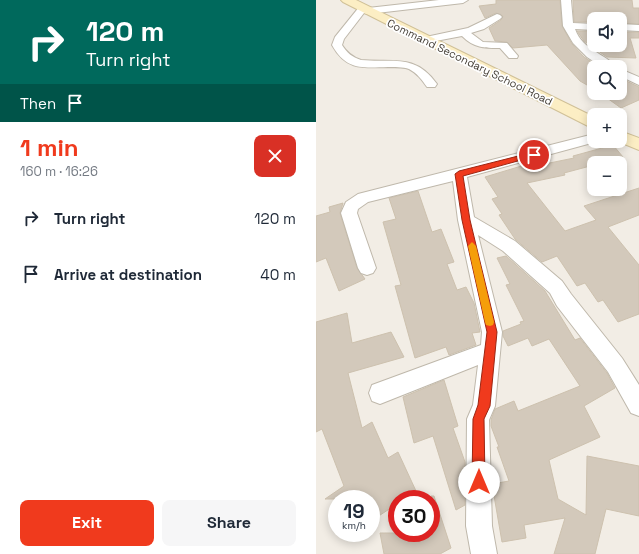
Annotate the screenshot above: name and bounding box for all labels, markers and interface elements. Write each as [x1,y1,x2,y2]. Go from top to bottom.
map controls [587,12,627,196]
button: sound [587,12,627,52]
text: 120 m [86,13,164,49]
icon: right [20,16,72,68]
street label: Command Secondary School Road [385,16,555,108]
text: Turn right [86,48,170,71]
button: search [587,60,627,100]
icon: arrive [64,92,86,114]
text: Then [20,94,56,113]
button: + [587,108,627,148]
text: 1 min [20,132,79,163]
button: close [254,135,296,177]
pin [517,138,551,172]
icon: arrive [523,144,545,166]
button: − [587,156,627,196]
text: 160 m · 16:26 [20,163,98,180]
icon: right [20,207,42,229]
text: Turn right [54,209,125,228]
text: 120 m [254,209,296,228]
icon: arrive [20,263,42,285]
text: Arrive at destination [54,265,202,284]
text: 40 m [260,265,296,284]
position arrow [458,461,500,503]
speed limit sign: 30 [388,490,440,542]
text: 19 [343,498,365,524]
button: Exit [20,500,154,546]
button: Share [162,500,296,546]
text: km/h [342,519,366,532]

